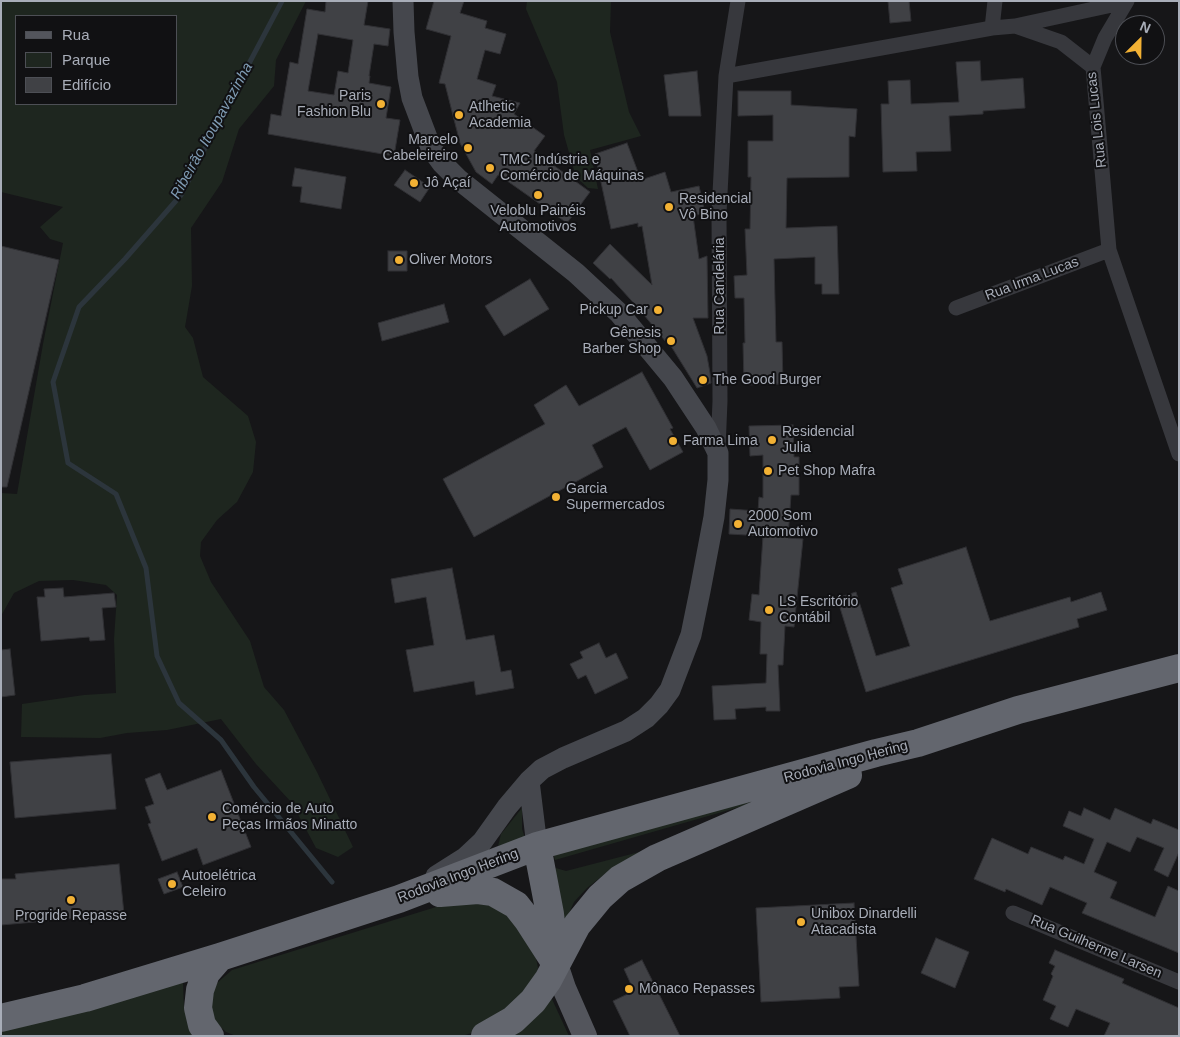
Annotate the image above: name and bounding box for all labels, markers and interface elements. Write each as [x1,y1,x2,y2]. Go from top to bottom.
legend [15,15,178,105]
north arrow [1115,15,1165,65]
text: N [1138,18,1153,36]
text: Rua [62,26,90,43]
text: Parque [62,51,110,68]
water label: Ribeirão Itoupavazinha [167,60,257,202]
street label: Rua Lois Lucas [1084,71,1110,169]
text: Edifício [62,76,111,93]
place label: Paris Fashion Blu [297,88,371,120]
marker: Paris Fashion Blu [375,98,387,110]
place label: Atlhetic Academia [469,99,531,132]
marker: Atlhetic Academia [453,109,465,121]
place label: Marcelo Cabeleireiro [383,132,458,164]
marker: Marcelo Cabeleireiro [462,142,474,154]
place label: TMC Indústria e Comércio de Máquinas [500,152,644,184]
marker: TMC Indústria e Comércio de Máquinas [484,162,496,174]
place label: Jô Açaí [424,175,471,191]
marker: Jô Açaí [408,177,420,189]
marker: Veloblu Painéis Automotivos [532,189,544,201]
place label: Residencial Vô Bino [679,191,751,223]
marker: Residencial Vô Bino [663,201,675,213]
place label: Veloblu Painéis Automotivos [490,203,586,236]
street label: Rua Candelária [712,237,728,335]
place label: Oliver Motors [409,252,492,268]
street label: Rua Irma Lucas [983,253,1081,305]
marker: Oliver Motors [393,254,405,266]
place label: Pickup Car [580,302,648,318]
marker: Pickup Car [652,304,664,316]
place label: Gênesis Barber Shop [582,325,661,358]
marker: Gênesis Barber Shop [665,335,677,347]
place label: The Good Burger [713,372,821,388]
marker: The Good Burger [697,374,709,386]
place label: Residencial Julia [782,424,854,457]
place label: Farma Lima [683,433,758,449]
marker: Residencial Julia [766,434,778,446]
marker: Farma Lima [667,435,679,447]
place label: Pet Shop Mafra [778,463,875,479]
marker: Pet Shop Mafra [762,465,774,477]
place label: Garcia Supermercados [566,481,665,514]
marker: Garcia Supermercados [550,491,562,503]
place label: 2000 Som Automotivo [748,508,818,540]
marker: 2000 Som Automotivo [732,518,744,530]
place label: LS Escritório Contábil [779,594,858,626]
marker: LS Escritório Contábil [763,604,775,616]
street label: Rodovia Ingo Hering [782,737,910,787]
place label: Comércio de Auto Peças Irmãos Minatto [222,801,357,834]
marker: Comércio de Auto Peças Irmãos Minatto [206,811,218,823]
street label: Rodovia Ingo Hering [395,845,521,907]
place label: Autoelétrica Celeiro [182,868,256,900]
marker: Autoelétrica Celeiro [166,878,178,890]
marker: Progride Repasse [65,894,77,906]
place label: Unibox Dinardelli Atacadista [811,906,917,939]
place label: Progride Repasse [15,908,127,924]
street label: Rua Guilherme Larsen [1028,912,1164,982]
marker: Unibox Dinardelli Atacadista [795,916,807,928]
place label: Mônaco Repasses [639,981,755,997]
marker: Mônaco Repasses [623,983,635,995]

